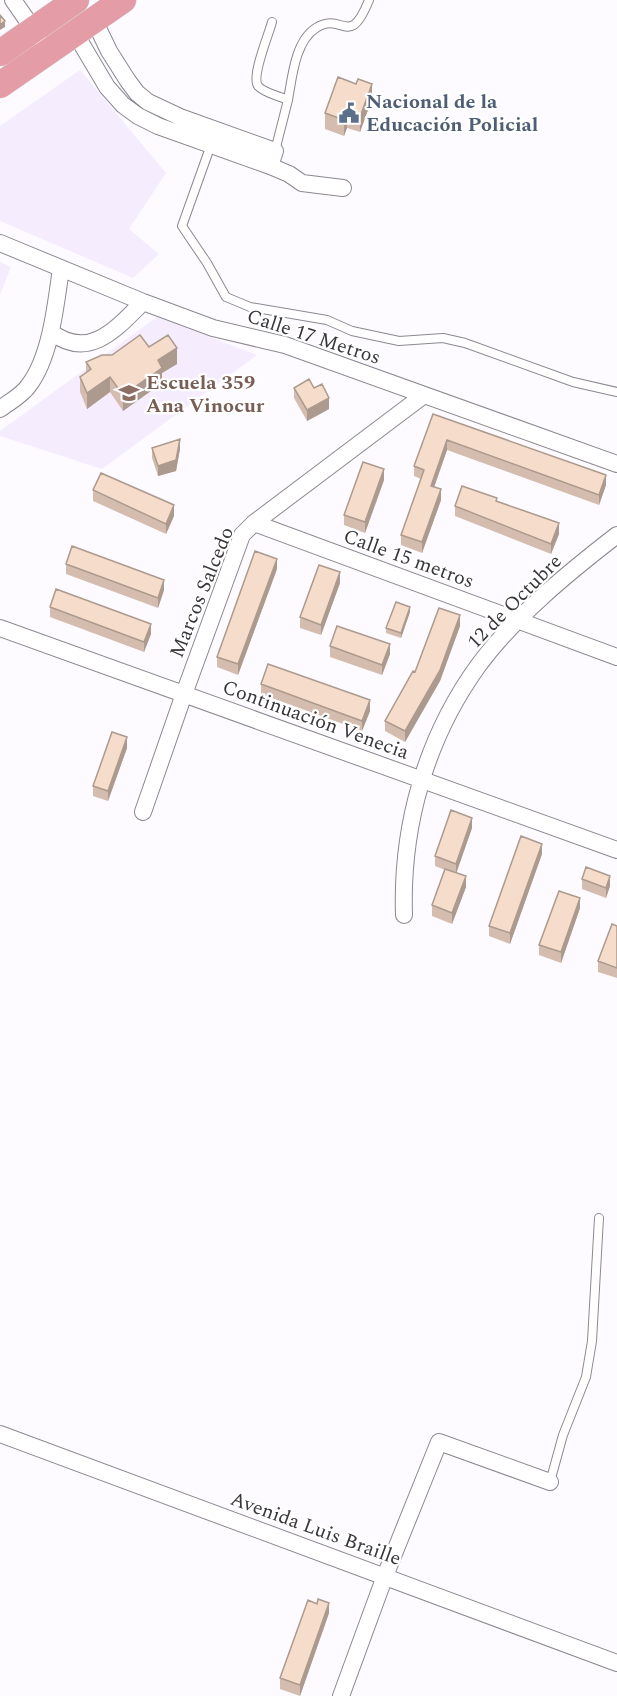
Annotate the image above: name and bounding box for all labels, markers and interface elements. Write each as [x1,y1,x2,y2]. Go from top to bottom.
place label: Nacional de la Educación Policial [366,87,538,140]
public building icon: Nacional de la Educación Policial [337,101,361,125]
street label: Calle 17 Metros [243,301,385,373]
place label: Escuela 359 Ana Vinocur [146,368,265,421]
school or university icon: Escuela 359 Ana Vinocur [117,381,141,405]
street label: Calle 15 metros [339,521,478,596]
street label: Marcos Salcedo [162,522,242,662]
street label: 12 de Octubre [460,547,569,656]
street label: Continuación Venecia [218,672,413,768]
street label: Avenida Luis Braille [226,1484,405,1574]

